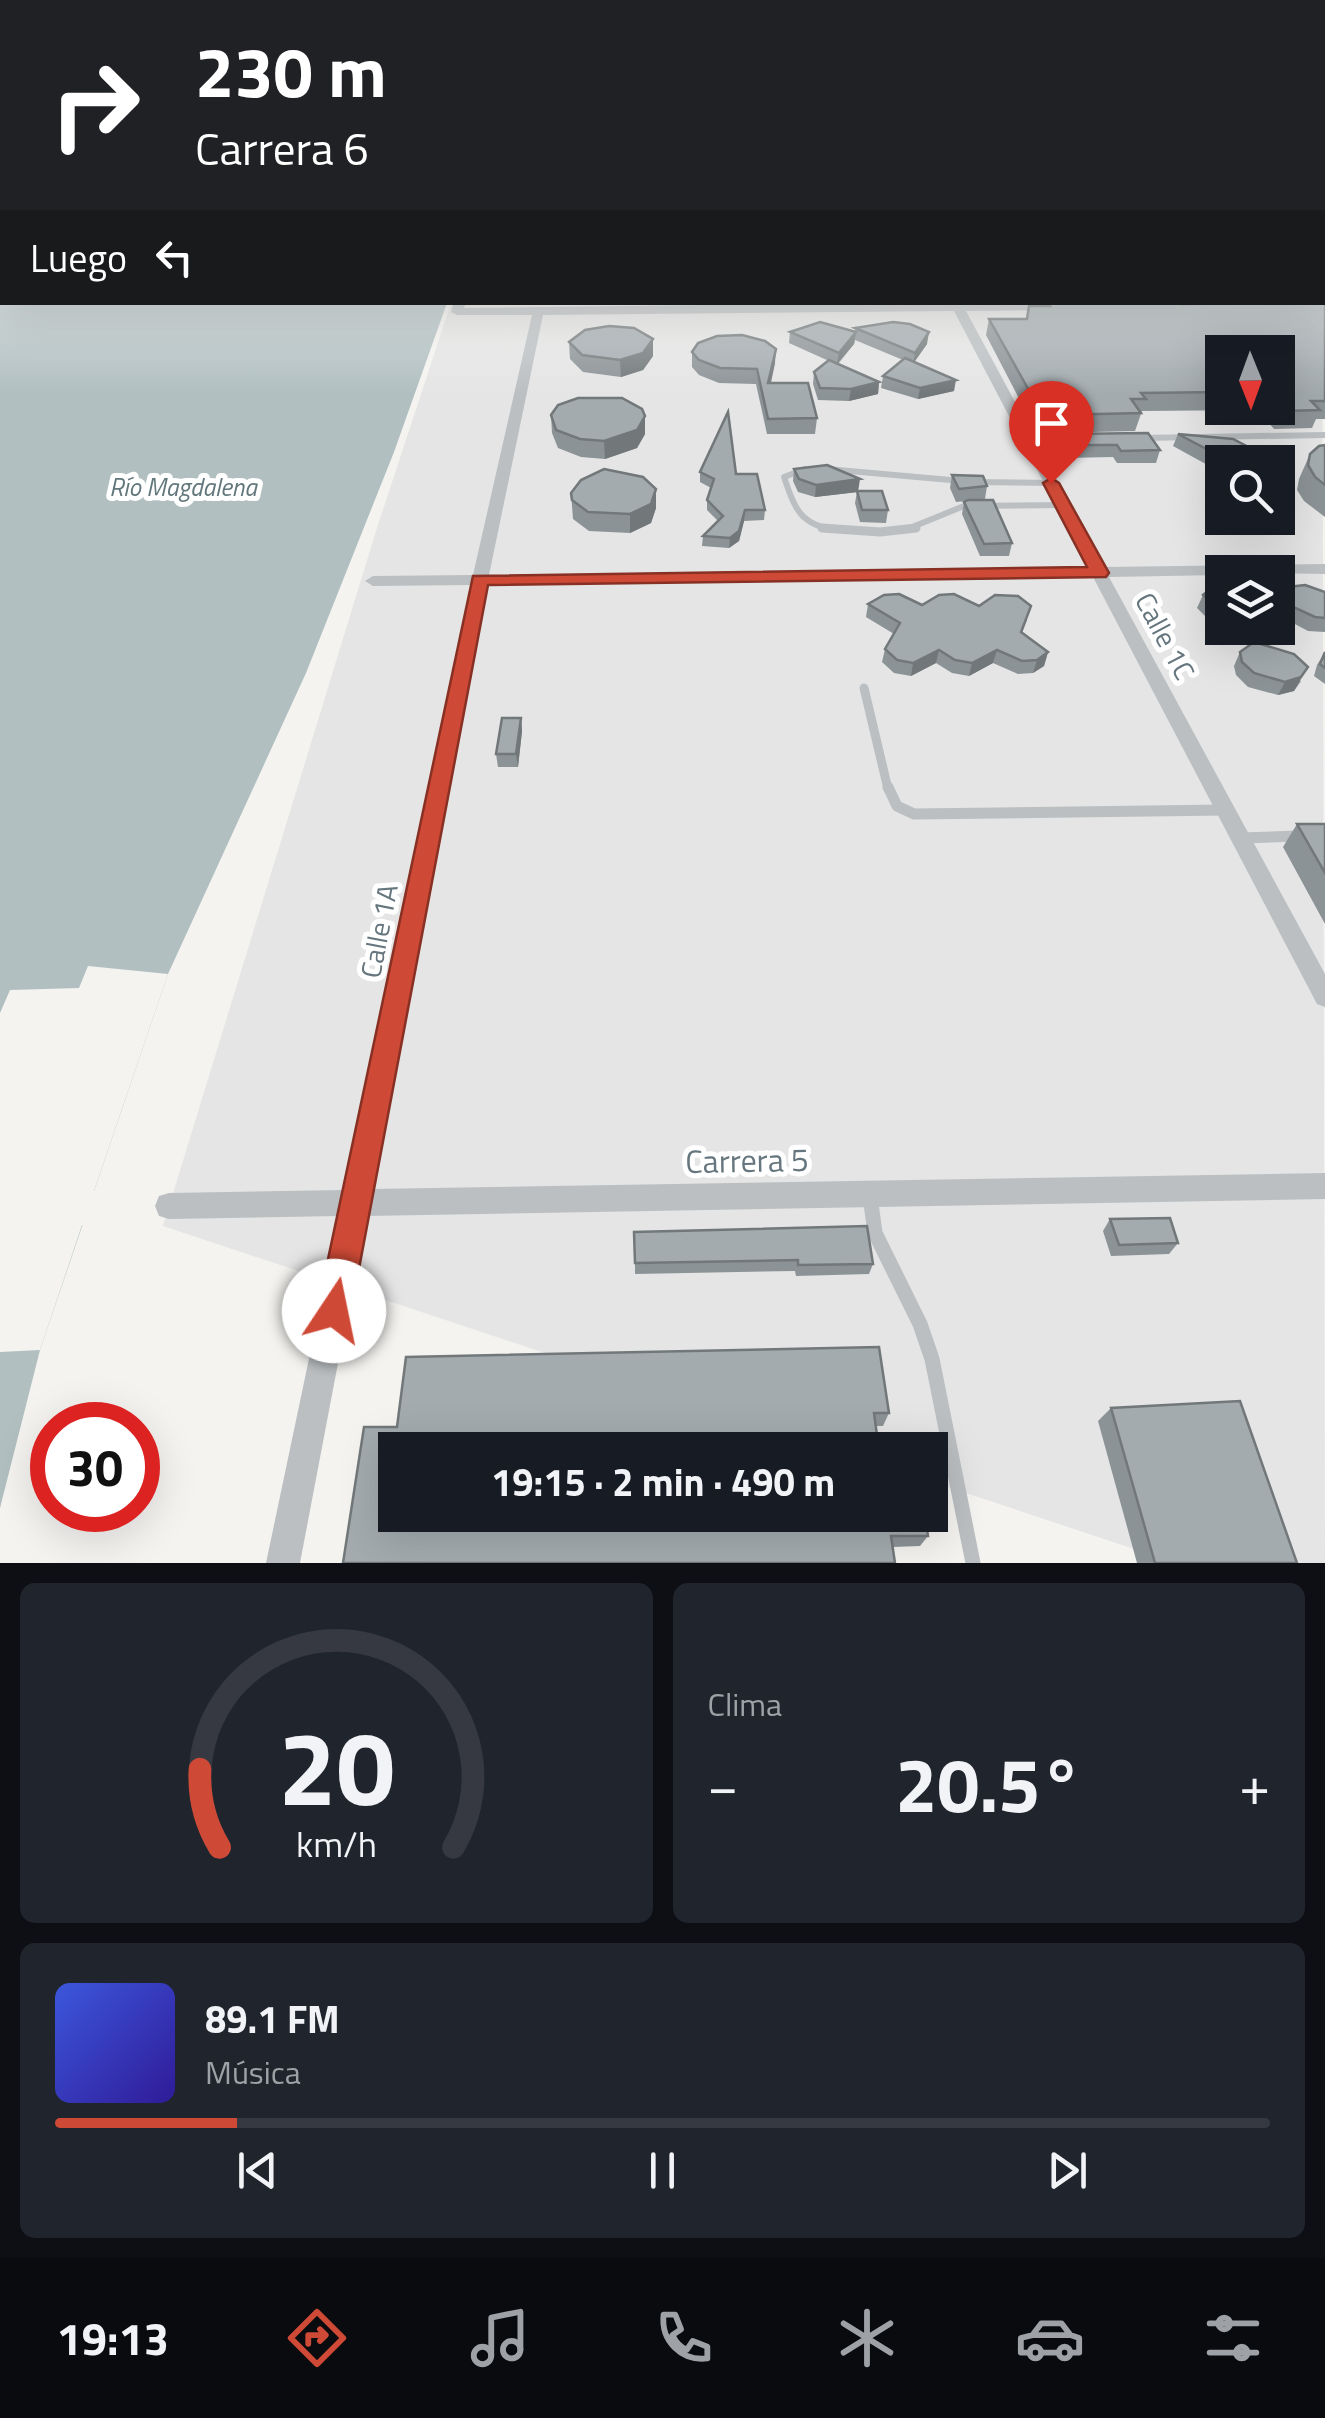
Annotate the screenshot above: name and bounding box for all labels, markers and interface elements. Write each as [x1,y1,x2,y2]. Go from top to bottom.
text: 230 m [195,18,387,124]
icon: right [30,40,160,170]
text: Carrera 6 [195,114,369,182]
text: Luego [30,229,127,287]
icon: left [147,230,202,285]
north arrow [1205,335,1295,425]
map controls [1205,335,1295,645]
pin [1009,381,1094,484]
icon: arrive [1024,396,1079,451]
button: search [1205,445,1295,535]
water label: Río Magdalena [109,468,258,506]
button: layers [1205,555,1295,645]
street label: Calle 1C [1125,584,1206,687]
street label: Calle 1A [348,880,409,982]
street label: Carrera 5 [685,1135,809,1185]
position arrow [282,1259,386,1363]
speed limit sign: 30 [30,1402,160,1532]
text: 19:15 · 2 min · 490 m [491,1453,835,1511]
text: Clima [708,1680,782,1728]
text: 20 [278,1687,394,1845]
text: 20.5° [895,1727,1082,1841]
text: − [708,1743,738,1826]
text: + [1239,1743,1270,1826]
text: km/h [296,1816,377,1871]
text: 89.1 FM [205,1990,340,2048]
text: Música [205,2048,301,2096]
icon: previous [230,2143,285,2198]
icon: pause [635,2143,690,2198]
icon: next [1040,2143,1095,2198]
icon: directions [282,2303,352,2373]
icon: music [465,2303,535,2373]
icon: phone [649,2303,719,2373]
icon: climate [832,2303,902,2373]
icon: car [1015,2303,1085,2373]
icon: filters [1198,2303,1268,2373]
text: 19:13 [57,2304,169,2372]

